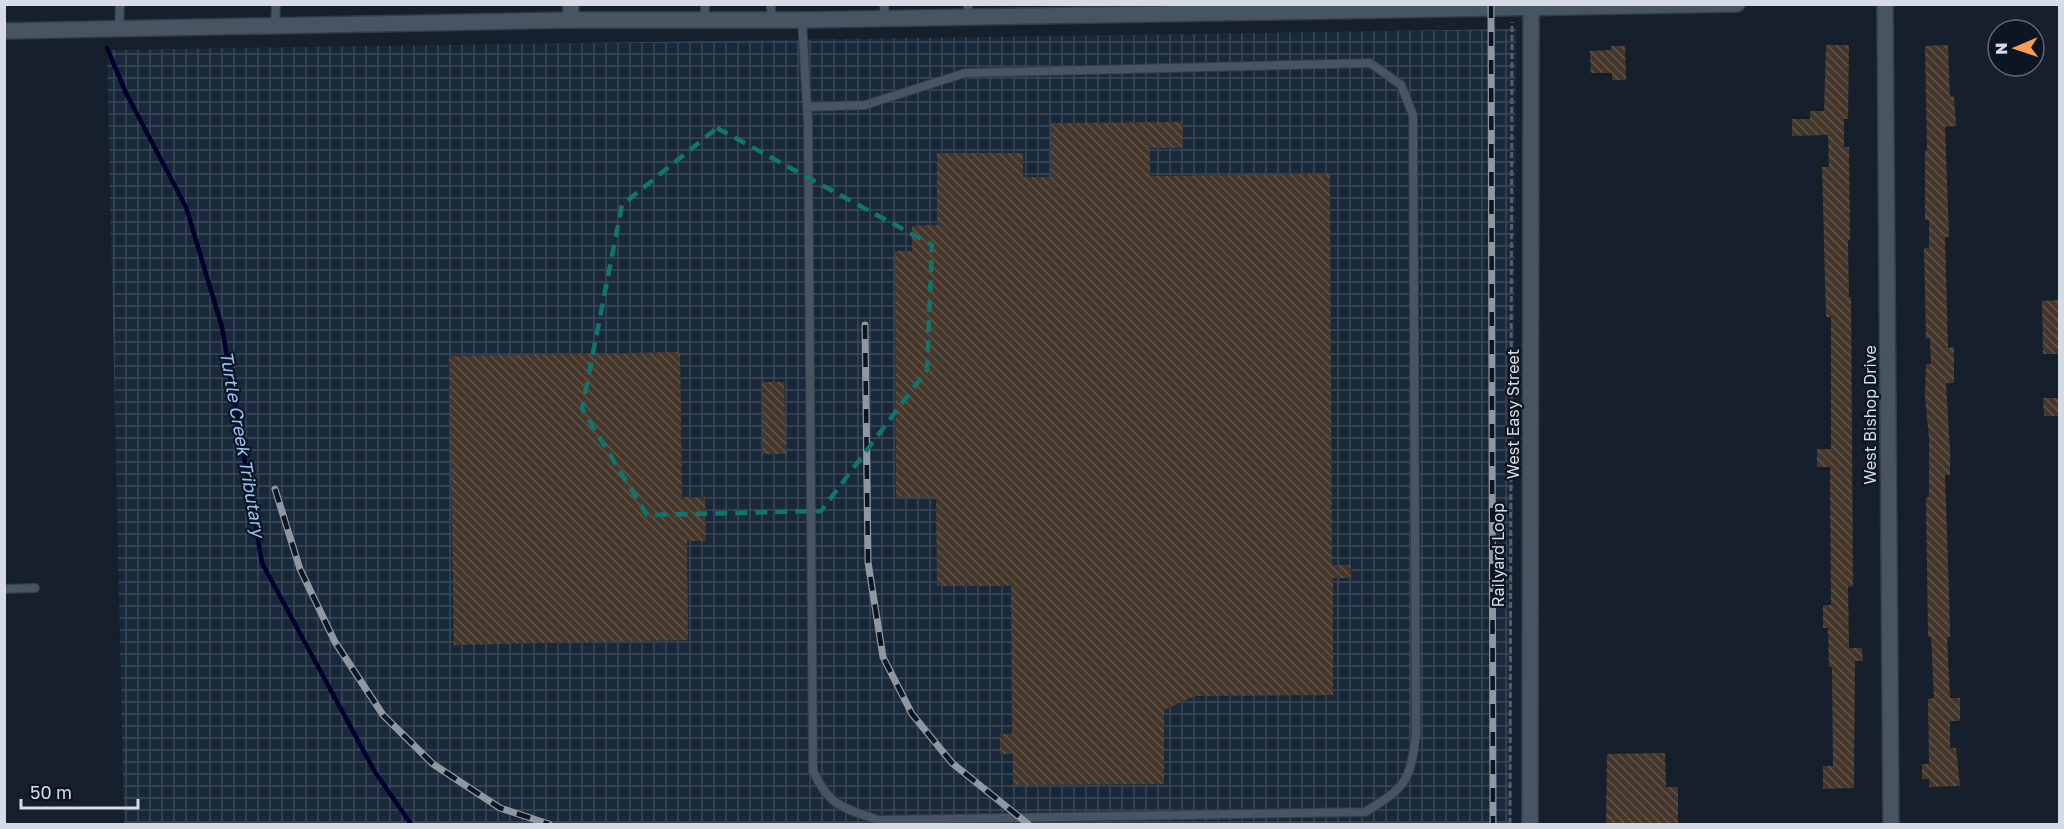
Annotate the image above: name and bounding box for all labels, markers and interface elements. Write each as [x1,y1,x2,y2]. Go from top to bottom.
north arrow [1986,18,2046,78]
text: N [1991,42,2011,55]
street label: West Bishop Drive [1860,345,1880,485]
water label: Turtle Creek Tributary [216,349,271,541]
street label: West Easy Street [1503,349,1523,479]
street label: Railyard Loop [1488,503,1508,607]
scale bar [21,772,138,810]
text: 50 m [30,781,72,803]

